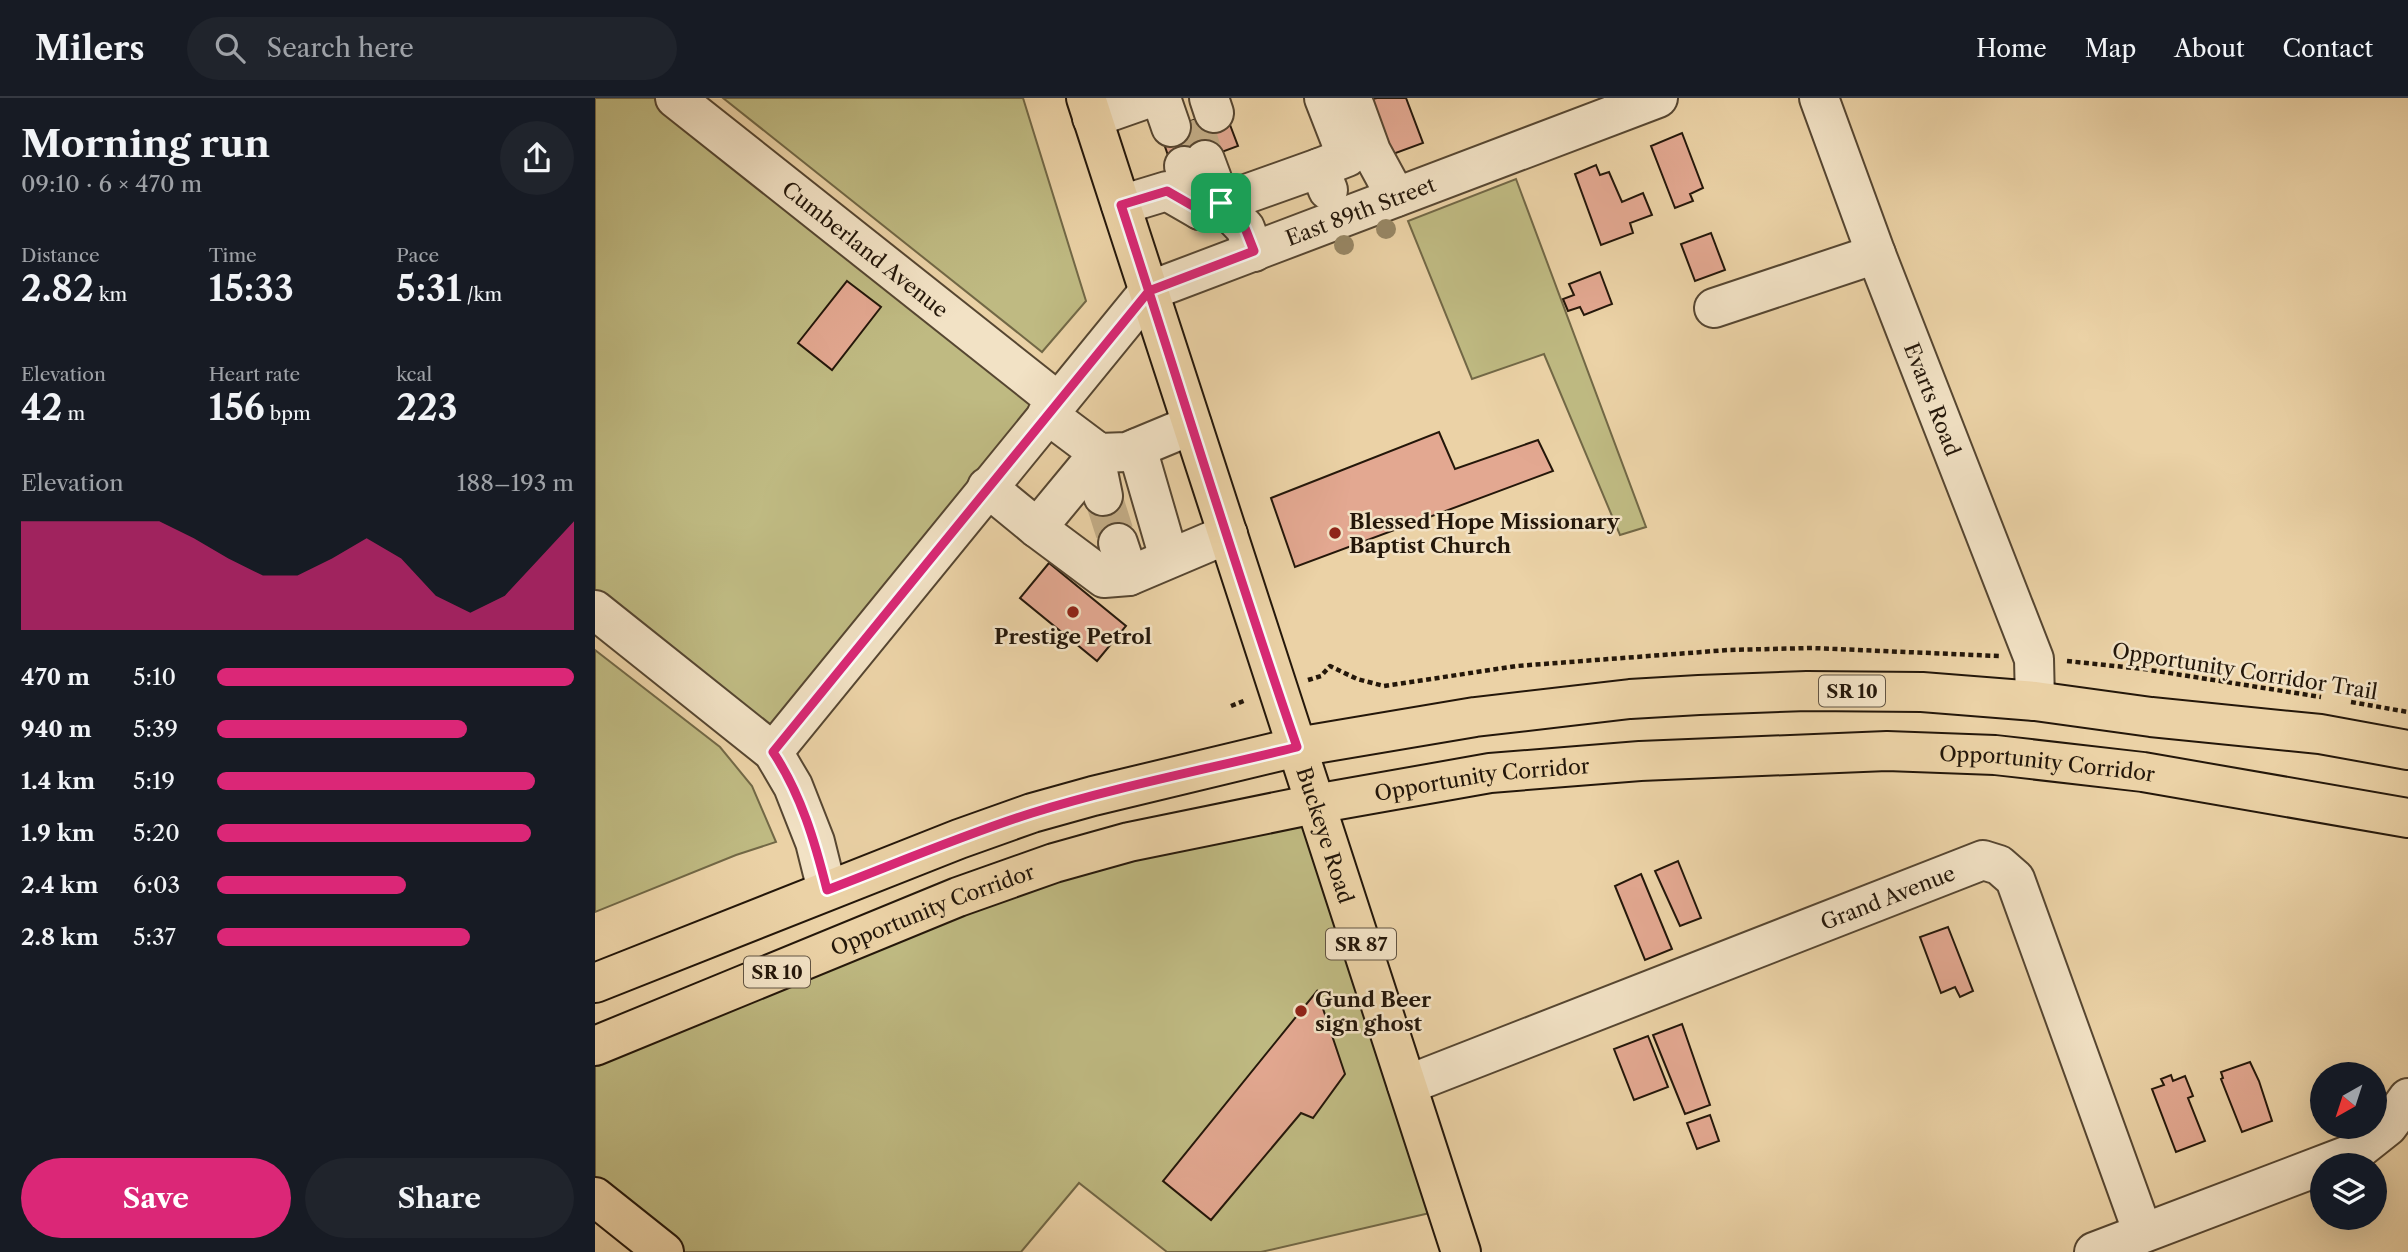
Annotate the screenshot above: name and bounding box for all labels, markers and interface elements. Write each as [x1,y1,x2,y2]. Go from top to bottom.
search box [187,17,677,80]
text: Milers [35,28,145,69]
icon: search [211,29,249,67]
text: Search here [267,32,414,64]
text: Home [1976,34,2047,63]
text: Map [2085,34,2136,63]
text: About [2174,34,2245,63]
text: Contact [2283,34,2373,63]
text: Morning run [21,120,270,167]
button: share [500,121,574,195]
text: 09:10 · 6 × 470 m [21,170,202,198]
street label: East 89th Street [1282,171,1439,251]
pin [1191,173,1251,233]
street label: Cumberland Avenue [777,176,953,322]
icon: arrive [1202,184,1240,222]
text: Distance [21,244,100,267]
text: Time [209,244,257,267]
text: Pace [396,244,439,267]
text: 2.82 [21,267,94,310]
text: 15:33 [209,267,294,310]
text: 5:31 [396,267,462,310]
text: km [94,283,127,306]
text: /km [462,283,502,306]
street label: Evarts Road [1899,339,1966,460]
text: Elevation [21,363,106,386]
text: Heart rate [209,363,300,386]
text: kcal [396,363,432,386]
text: 42 [21,386,62,429]
text: 156 [209,386,265,429]
text: 223 [396,386,457,429]
text: m [62,402,85,425]
text: bpm [265,402,311,425]
text: Elevation [21,469,124,497]
text: 188–193 m [457,469,574,497]
place label: Blessed Hope Missionary Baptist Church [1349,509,1621,558]
marker: Blessed Hope Missionary Baptist Church [1327,525,1343,541]
marker: Prestige Petrol [1065,604,1081,620]
place label: Prestige Petrol [994,624,1152,649]
street label: Opportunity Corridor Trail [2111,638,2379,704]
text: 470 m [21,663,90,691]
text: 5:10 [133,663,176,691]
road number: SR 10 [1819,676,1885,706]
text: 940 m [21,715,92,743]
text: 5:39 [133,715,178,743]
street label: Opportunity Corridor [1939,740,2157,786]
street label: Opportunity Corridor [1373,753,1591,806]
street label: Buckeye Road [1292,764,1359,907]
text: 1.4 km [21,767,95,795]
text: 5:19 [133,767,175,795]
text: 1.9 km [21,819,95,847]
text: 5:20 [133,819,180,847]
street label: Opportunity Corridor [827,858,1038,961]
street label: Grand Avenue [1817,860,1958,935]
text: 2.4 km [21,871,98,899]
text: 6:03 [133,871,180,899]
text: 2.8 km [21,923,99,951]
text: 5:37 [133,923,176,951]
road number: SR 87 [1326,929,1396,960]
road number: SR 10 [744,957,810,988]
place label: Gund Beer sign ghost [1315,987,1432,1036]
marker: Gund Beer sign ghost [1293,1003,1309,1019]
north arrow [2310,1062,2387,1139]
map controls [2310,1062,2387,1230]
button: layers [2310,1153,2387,1230]
button: Save [21,1158,291,1238]
button: Share [305,1158,574,1238]

